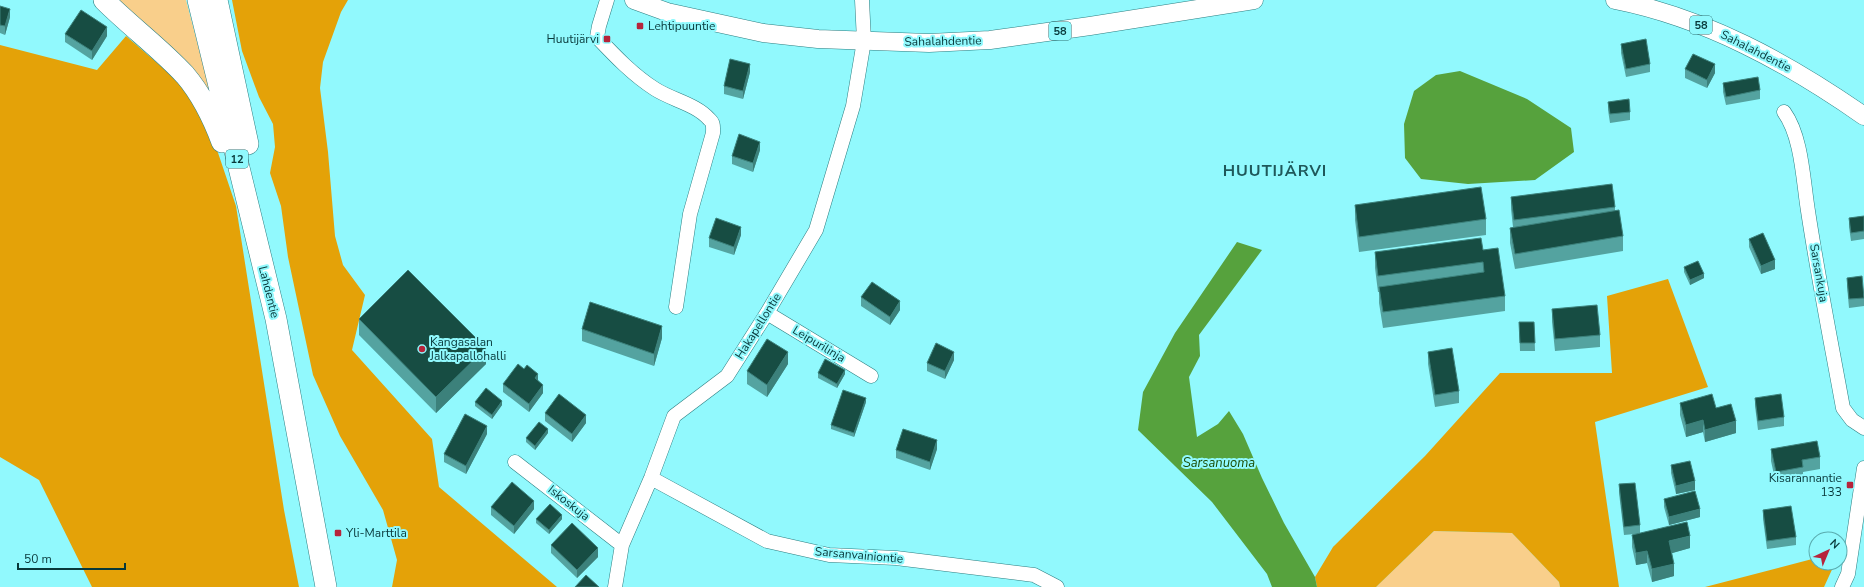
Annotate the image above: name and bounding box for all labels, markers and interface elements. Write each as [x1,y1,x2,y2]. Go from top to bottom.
road number: 58 [1690,16,1712,34]
place label: Lehtipuuntie [648,18,715,34]
marker: Lehtipuuntie [635,21,645,31]
road number: 58 [1049,22,1071,40]
street label: Sahalahdentie [1718,26,1794,76]
place label: Huutijärvi [547,31,599,47]
street label: Sahalahdentie [904,32,982,50]
marker: Huutijärvi [602,34,612,44]
road number: 12 [226,150,248,168]
district label: HUUTIJÄRVI [1223,160,1327,182]
street label: Sarsankuja [1806,243,1832,303]
street label: Lahdentie [255,264,283,320]
street label: Hakapellontie [731,290,785,362]
street label: Leipurilinja [790,322,848,366]
place label: Kangasalan Jalkapallohalli [429,334,506,364]
marker: Kangasalan Jalkapallohalli [417,344,427,354]
water label: Sarsanuoma [1183,454,1255,472]
place label: Kisarannantie 133 [1769,470,1842,500]
marker: Kisarannantie 133 [1845,480,1855,490]
street label: Iskoskuja [545,482,593,524]
place label: Yli-Marttila [345,525,407,541]
marker: Yli-Marttila [333,528,343,538]
north arrow [1808,531,1848,571]
text: N [1826,536,1843,552]
street label: Sarsanvainiontie [814,543,904,567]
scale bar [18,545,125,571]
text: 50 m [24,551,52,567]

